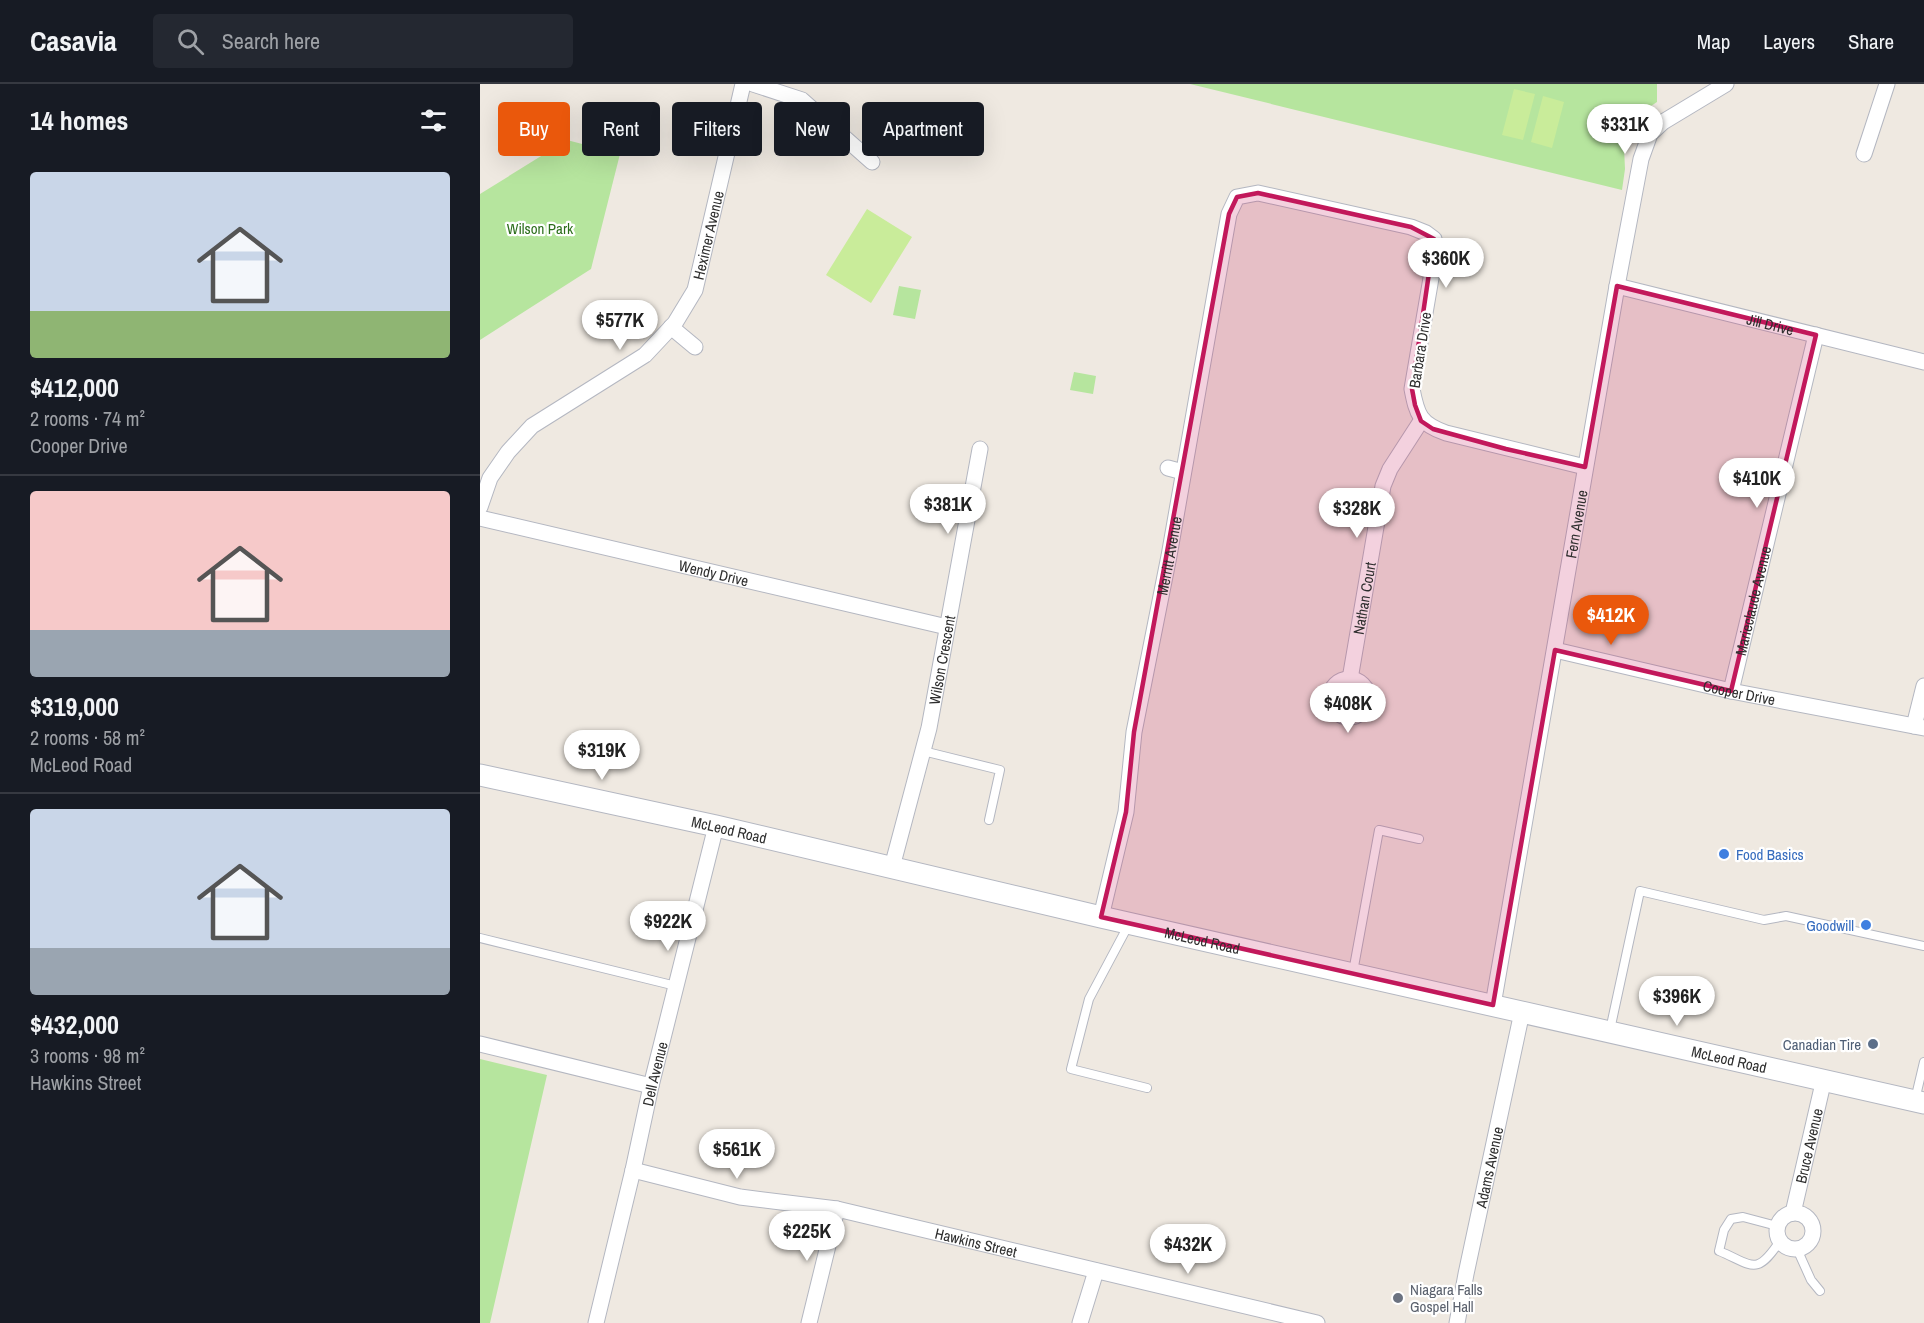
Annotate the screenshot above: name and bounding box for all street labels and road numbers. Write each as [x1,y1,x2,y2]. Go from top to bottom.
street label: Heximer Avenue [687,188,728,282]
street label: Jill Drive [1745,308,1796,340]
street label: Barbara Drive [1404,310,1436,389]
street label: Fern Avenue [1560,488,1592,560]
street label: Merritt Avenue [1151,514,1186,597]
street label: Marieclaude Avenue [1729,543,1776,657]
street label: Wendy Drive [677,554,751,591]
street label: Nathan Court [1347,560,1380,636]
street label: Wilson Crescent [923,613,960,706]
street label: Cooper Drive [1701,674,1777,710]
street label: McLeod Road [690,811,769,848]
street label: McLeod Road [1163,921,1242,959]
street label: Dell Avenue [637,1039,672,1108]
street label: McLeod Road [1689,1040,1769,1078]
street label: Bruce Avenue [1790,1106,1827,1185]
street label: Adams Avenue [1470,1124,1508,1211]
street label: Hawkins Street [933,1222,1020,1262]

